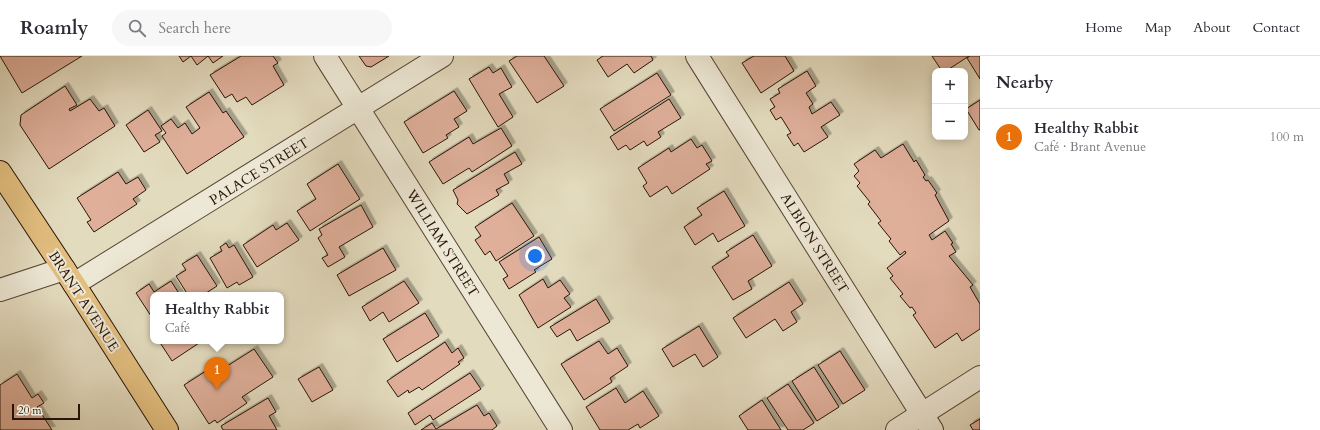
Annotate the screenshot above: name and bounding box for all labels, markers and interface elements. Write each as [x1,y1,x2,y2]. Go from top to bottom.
search box [112,10,392,46]
text: Roamly [20,15,88,41]
icon: search [126,17,148,39]
text: Search here [158,18,231,38]
text: Home [1085,18,1123,37]
text: Map [1145,18,1171,37]
text: About [1193,18,1230,37]
text: Contact [1252,18,1300,37]
map controls [932,68,968,140]
button: + [932,68,968,104]
text: Nearby [996,71,1053,94]
button: − [932,104,968,140]
text: Healthy Rabbit [1034,118,1139,138]
text: 1 [1006,128,1012,146]
text: 100 m [1270,128,1304,146]
street label: PALACE STREET [206,133,313,210]
text: Café · Brant Avenue [1034,138,1146,156]
street label: WILLIAM STREET [401,185,483,301]
street label: ALBION STREET [776,189,853,297]
your location [525,246,545,266]
street label: BRANT AVENUE [44,247,123,355]
popup [150,292,284,344]
text: Healthy Rabbit [165,299,269,319]
text: Café [165,319,190,337]
pin: 1 [204,357,230,390]
scale bar [12,402,80,421]
text: 20 m [18,403,42,418]

